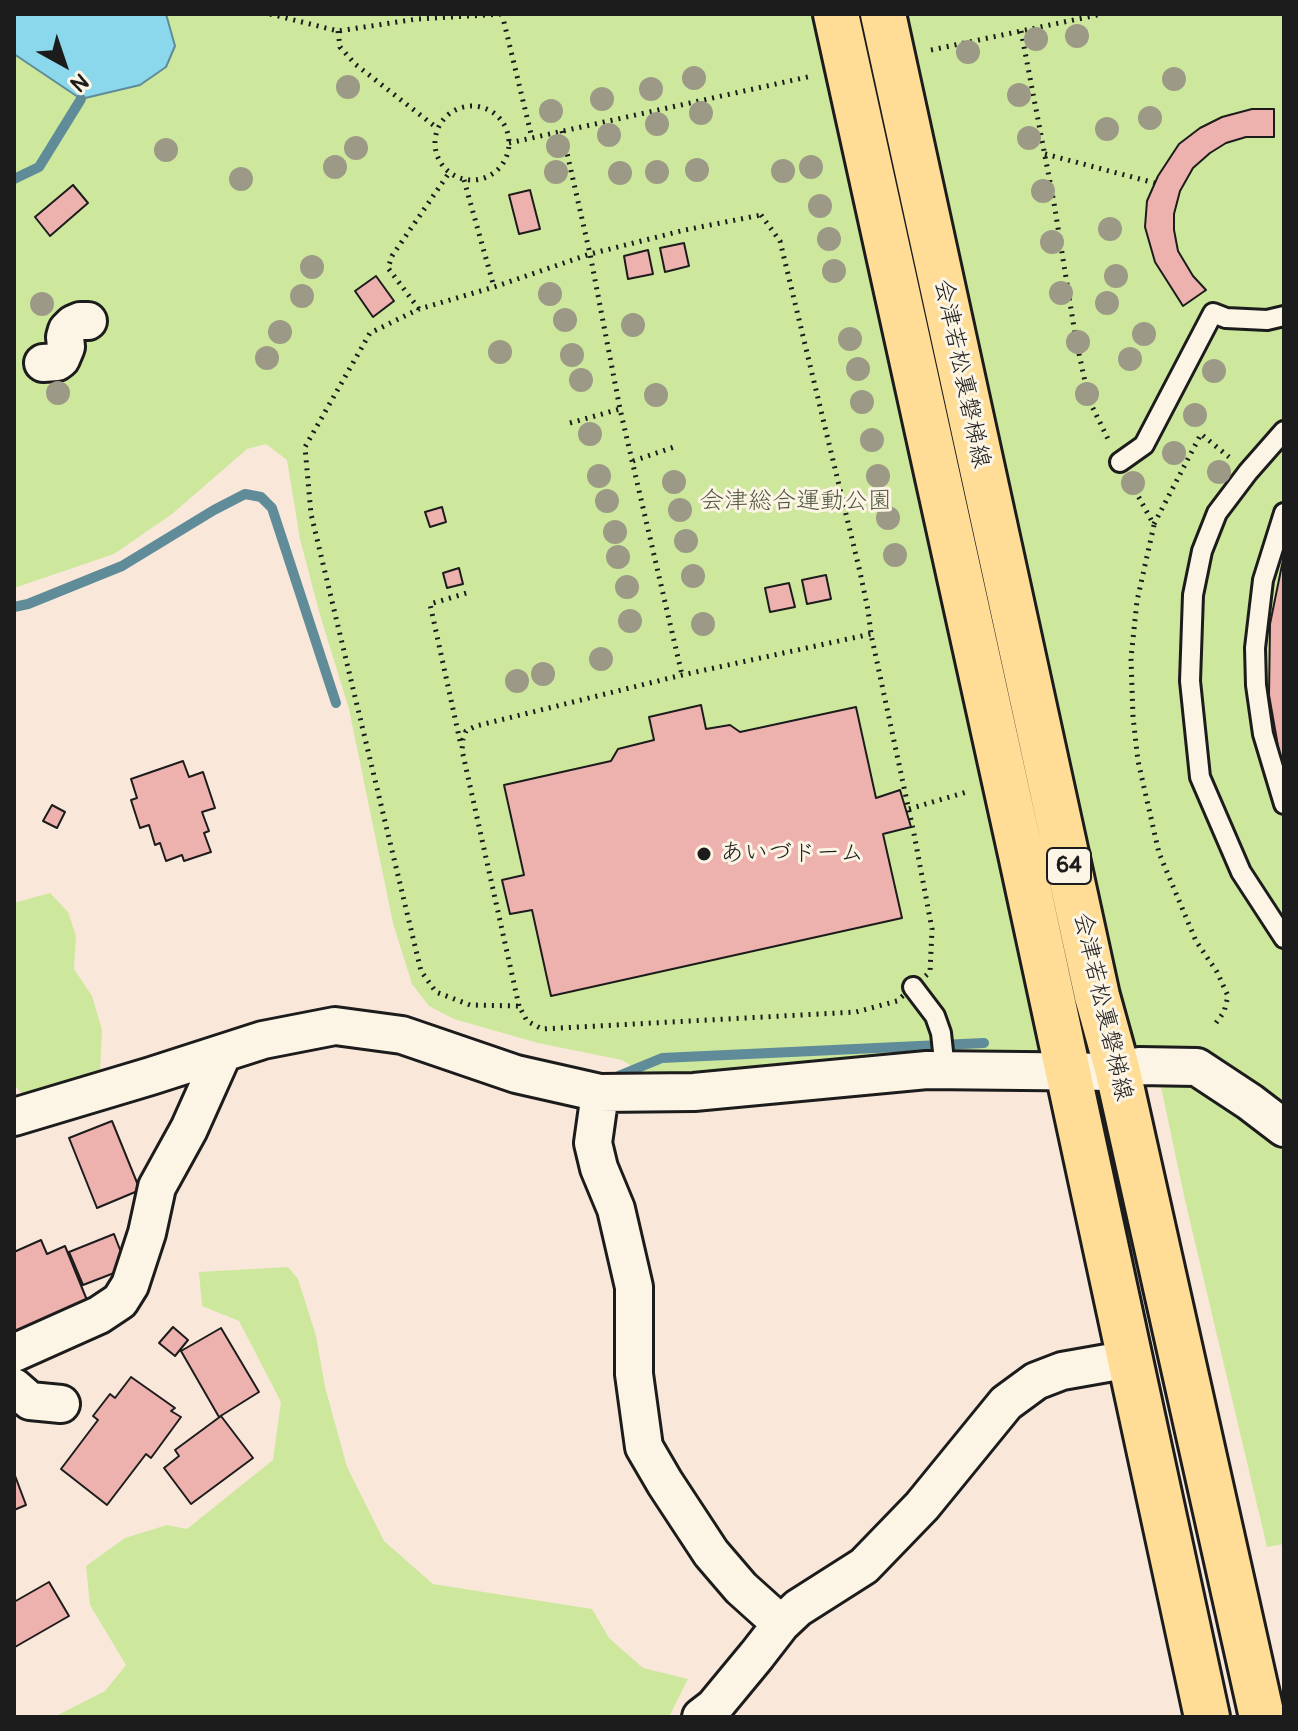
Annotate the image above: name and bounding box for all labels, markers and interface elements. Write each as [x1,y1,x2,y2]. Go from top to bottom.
north arrow [24,24,104,104]
text: N [65,67,94,98]
street label: 会津若松裏磐梯線 [927,277,995,471]
park label: 会津総合運動公園 [700,488,892,516]
place label: あいづドーム [720,840,864,868]
marker: あいづドーム [695,845,713,863]
road number: 64 [1047,848,1091,884]
street label: 会津若松裏磐梯線 [1066,910,1138,1104]

